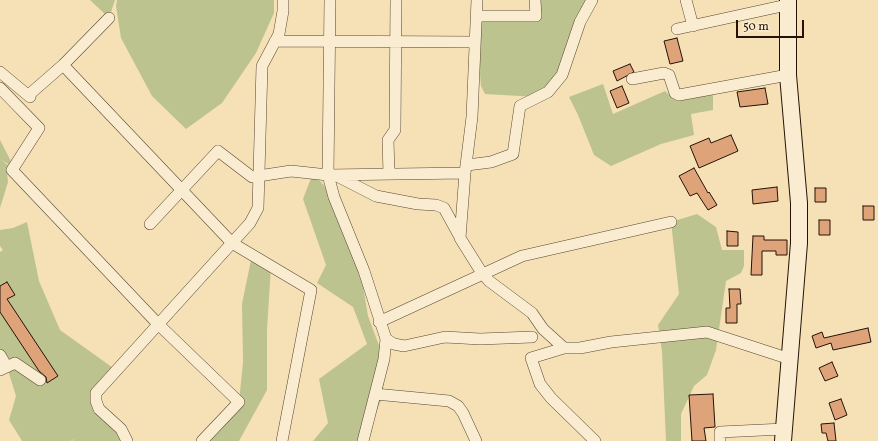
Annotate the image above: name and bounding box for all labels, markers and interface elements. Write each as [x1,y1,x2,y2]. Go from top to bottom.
scale bar [738,12,806,38]
text: 50 m [743,19,769,35]

